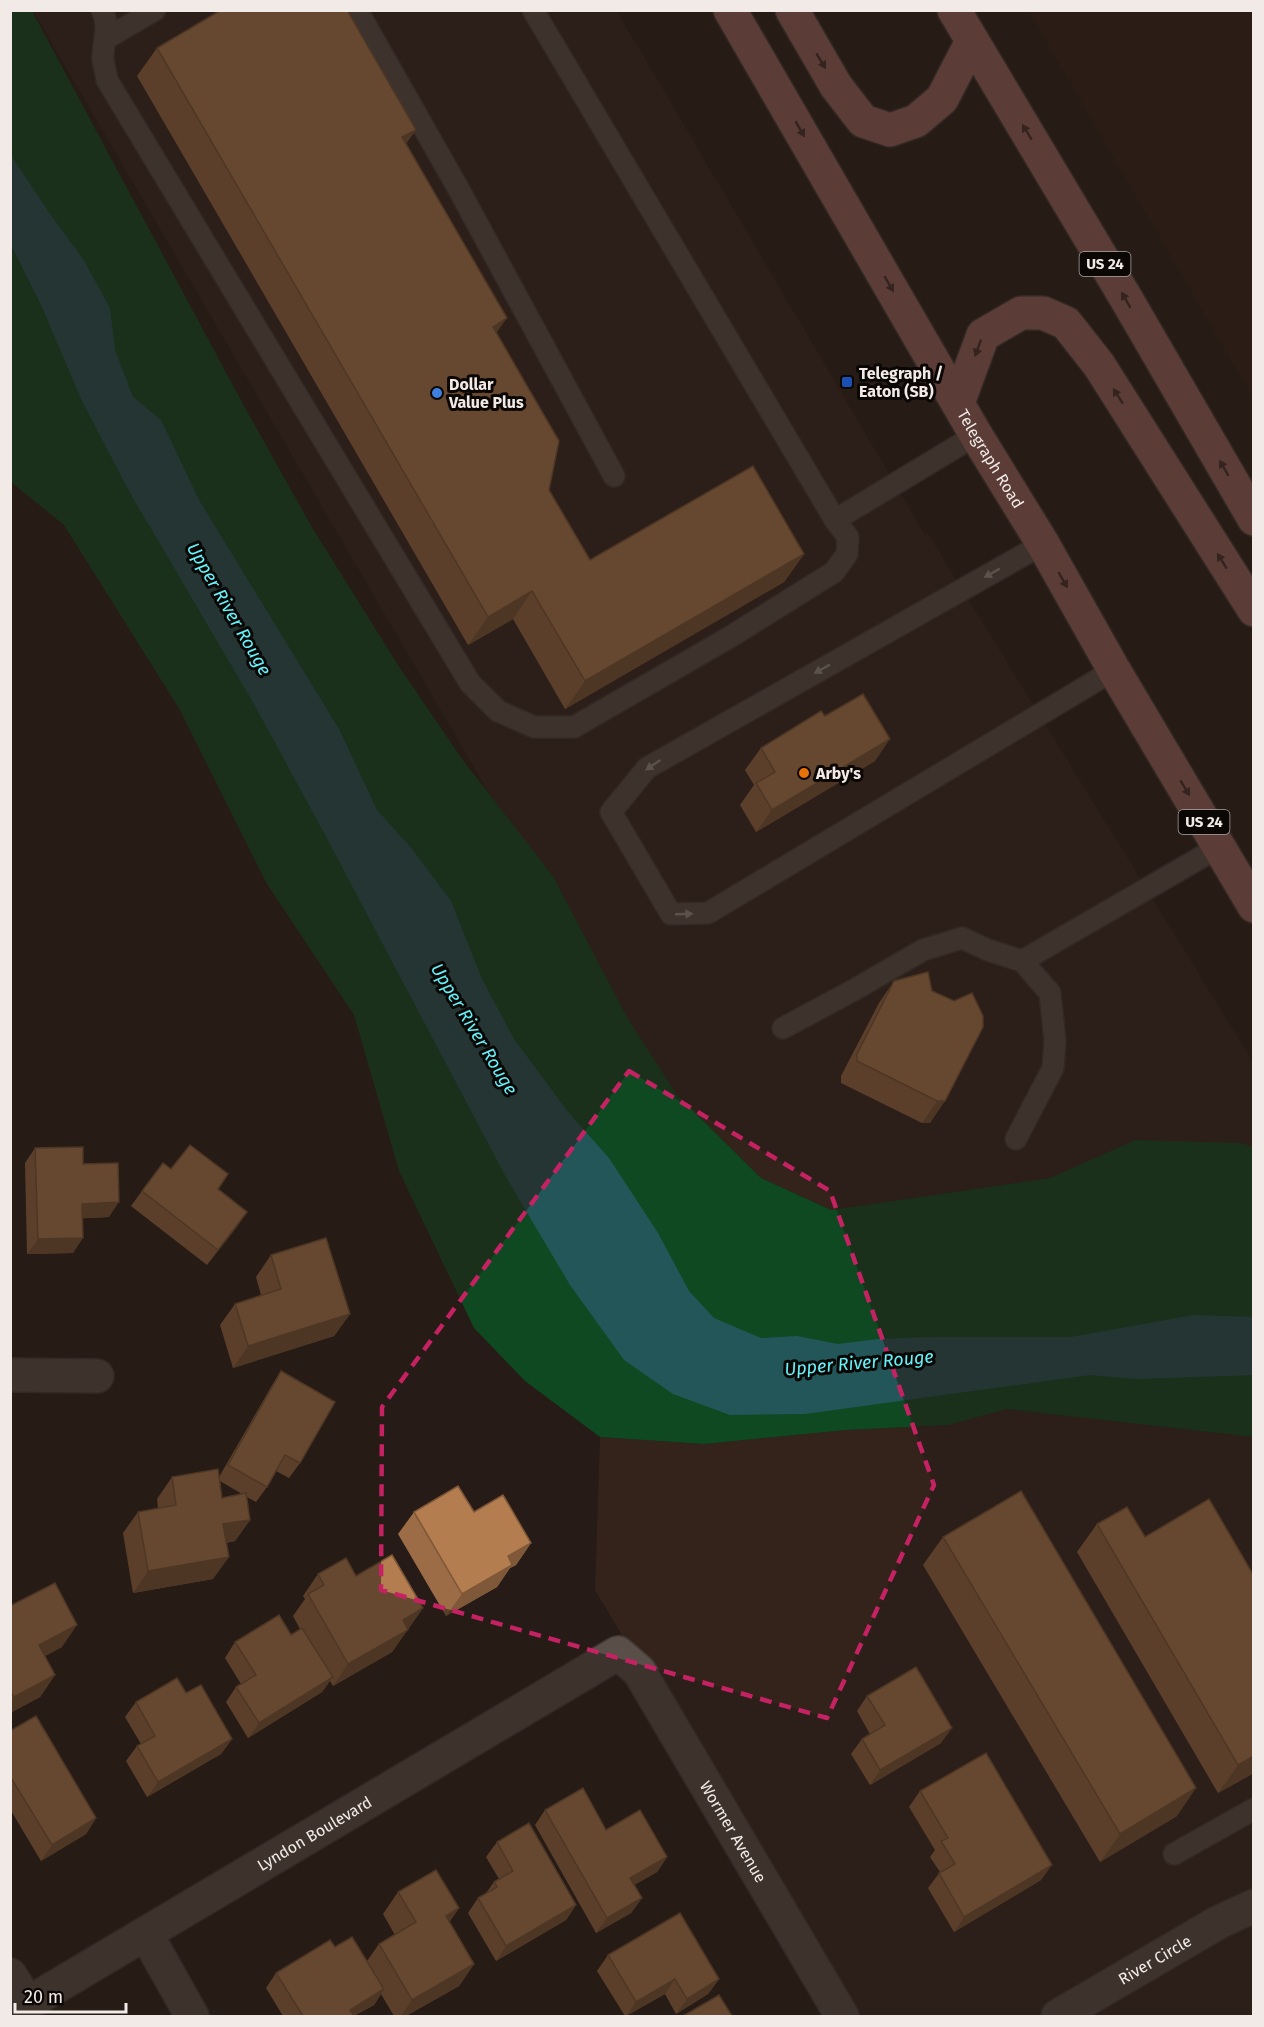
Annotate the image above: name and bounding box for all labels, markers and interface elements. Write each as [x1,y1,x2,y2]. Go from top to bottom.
one-way arrow [816,53,827,69]
one-way arrow [794,121,805,137]
one-way arrow [1021,124,1032,140]
road number: US 24 [1080,252,1130,276]
one-way arrow [884,276,895,292]
one-way arrow [1121,292,1132,308]
one-way arrow [973,339,983,357]
place label: Telegraph / Eaton (SB) [859,364,943,401]
place label: Dollar Value Plus [448,375,524,412]
marker: Telegraph / Eaton (SB) [840,375,854,389]
marker: Dollar Value Plus [430,386,444,400]
one-way arrow [1113,388,1124,404]
street label: Telegraph Road [953,406,1028,512]
one-way arrow [1219,460,1229,477]
water label: Upper River Rouge [182,539,276,679]
one-way arrow [1217,553,1228,569]
one-way arrow [983,568,1000,578]
one-way arrow [1058,572,1068,589]
one-way arrow [813,664,830,674]
one-way arrow [644,760,661,771]
place label: Arby's [815,764,861,783]
marker: Arby's [797,766,811,780]
one-way arrow [1179,780,1190,796]
road number: US 24 [1178,810,1230,834]
one-way arrow [675,909,694,918]
water label: Upper River Rouge [426,959,522,1099]
water label: Upper River Rouge [783,1346,935,1380]
street label: Wormer Avenue [696,1778,770,1886]
street label: Lyndon Boulevard [254,1792,375,1875]
street label: River Circle [1115,1931,1195,1989]
scale bar [15,1976,126,2014]
text: 20 m [24,1986,63,2008]

